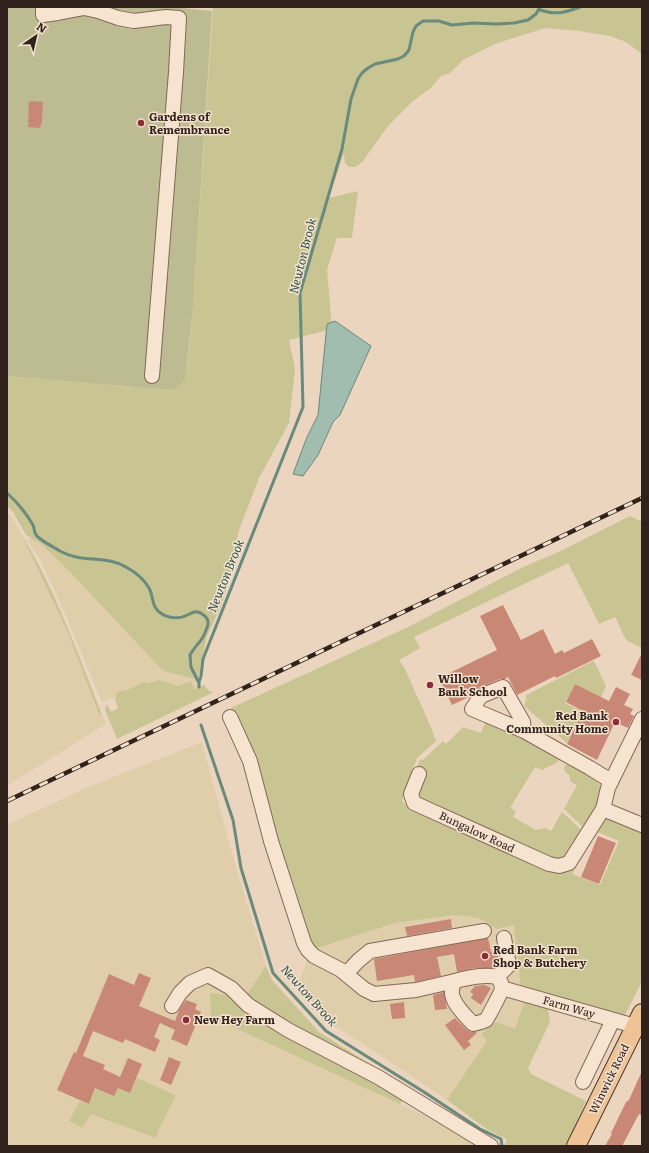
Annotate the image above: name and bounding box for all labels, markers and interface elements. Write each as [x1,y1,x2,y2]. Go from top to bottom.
north arrow [16,16,56,56]
text: N [34,18,50,36]
place label: Gardens of Remembrance [149,108,230,137]
marker: Gardens of Remembrance [136,118,146,128]
water label: Newton Brook [284,216,320,295]
water label: Newton Brook [202,536,248,615]
place label: Willow Bank School [438,670,507,699]
marker: Willow Bank School [425,680,435,690]
place label: Red Bank Community Home [506,707,609,736]
marker: Red Bank Community Home [611,717,621,727]
street label: Bungalow Road [437,807,518,856]
place label: Red Bank Farm Shop & Butchery [493,941,587,970]
marker: Red Bank Farm Shop & Butchery [480,951,490,961]
water label: Newton Brook [277,961,343,1030]
street label: Farm Way [541,991,598,1021]
place label: New Hey Farm [194,1011,275,1027]
marker: New Hey Farm [181,1015,191,1025]
street label: Winwick Road [584,1040,632,1116]

